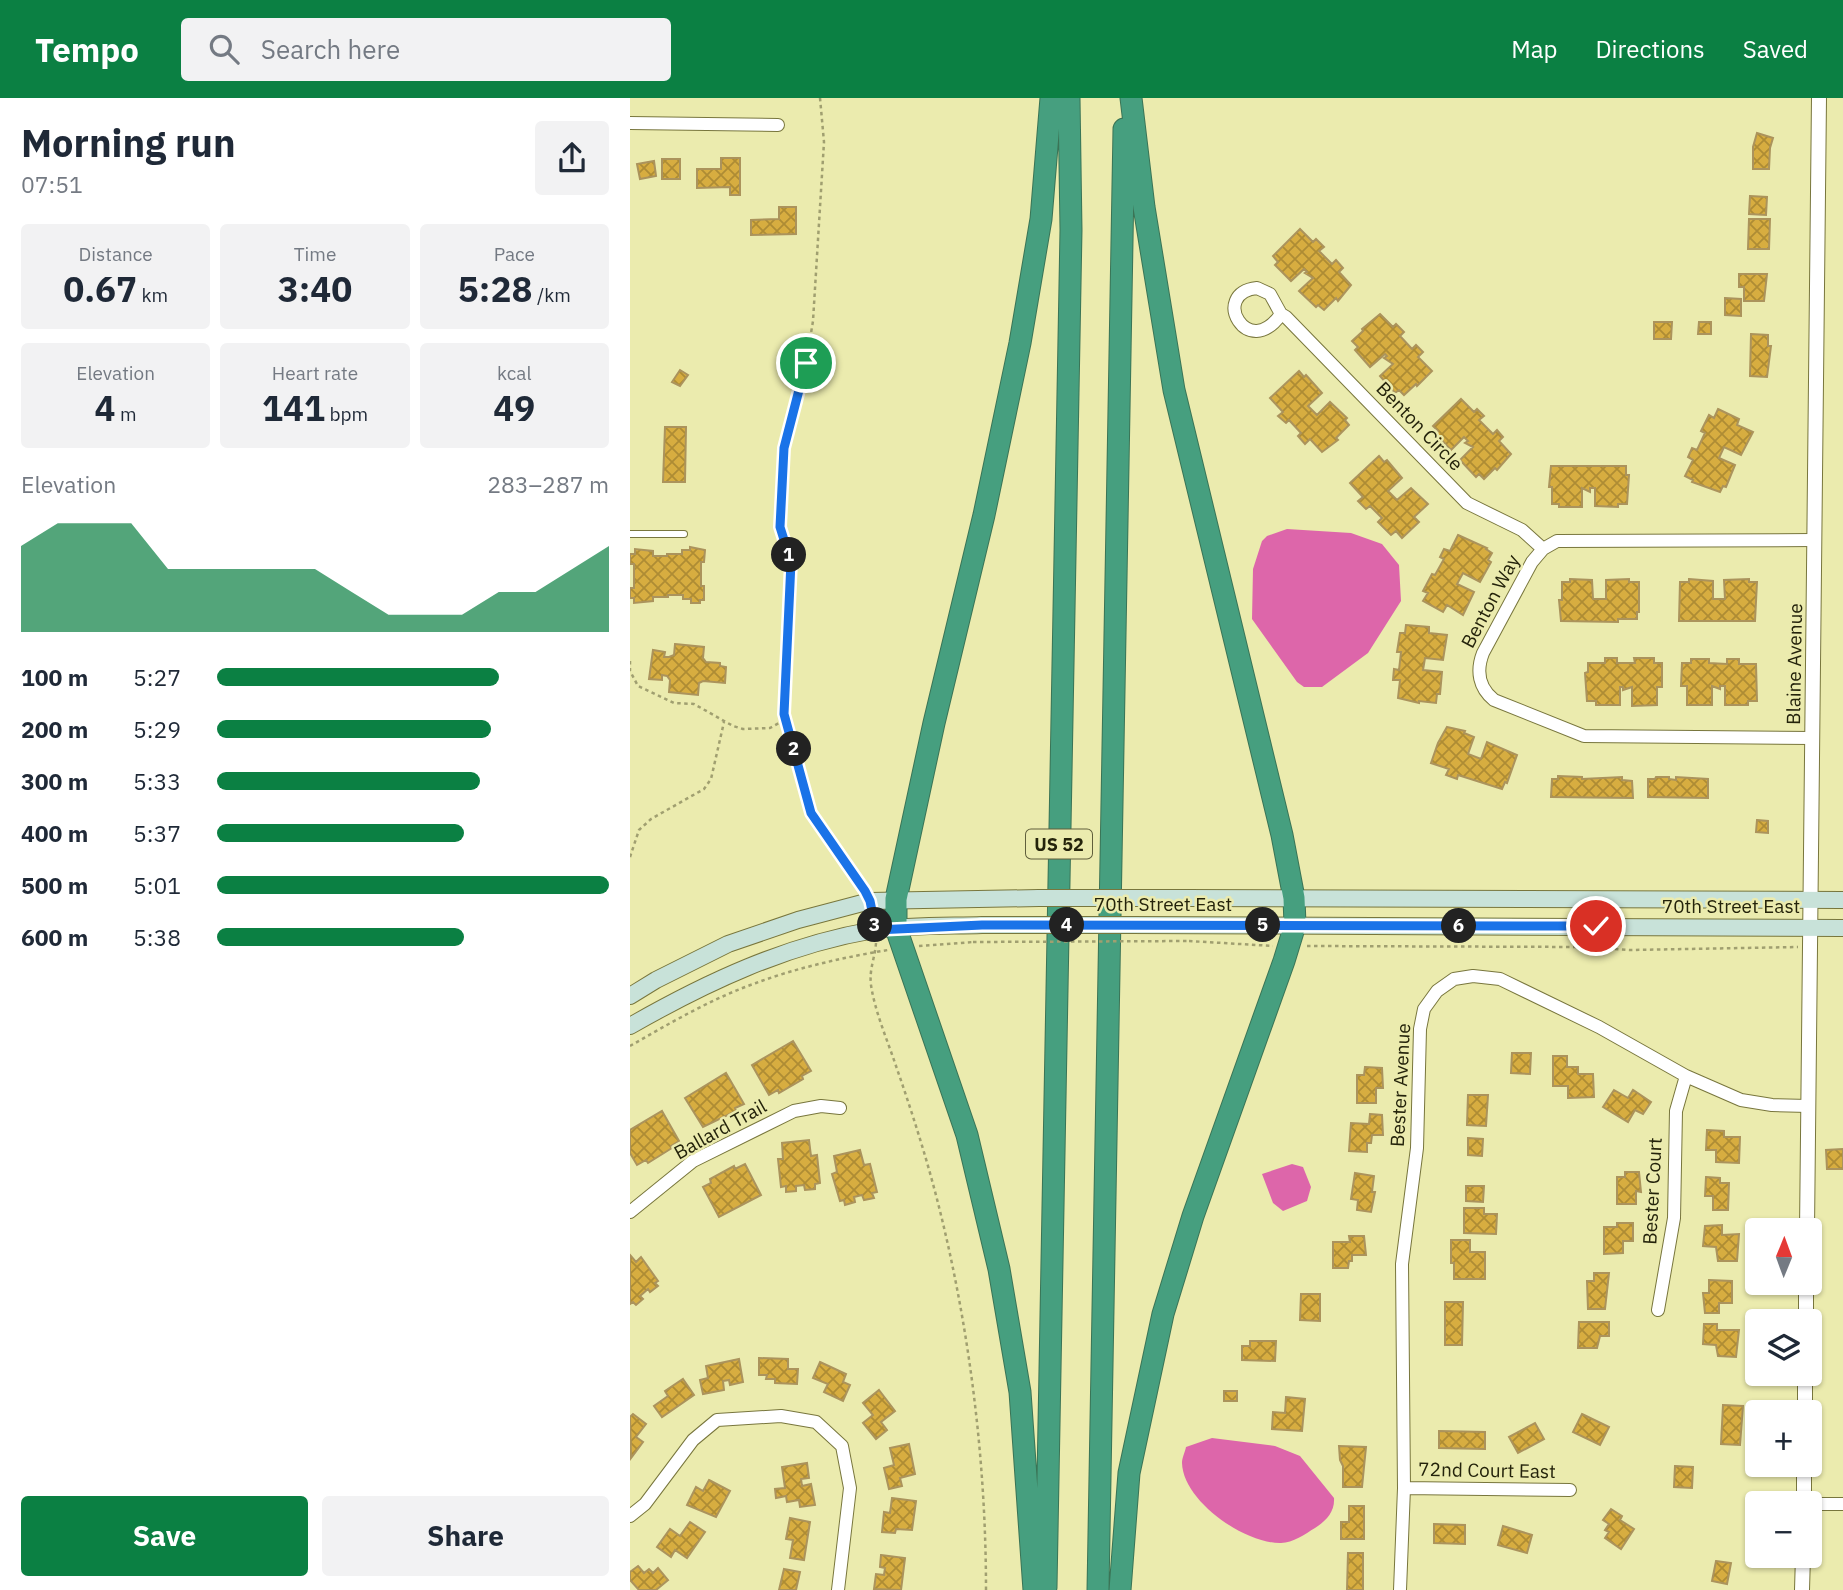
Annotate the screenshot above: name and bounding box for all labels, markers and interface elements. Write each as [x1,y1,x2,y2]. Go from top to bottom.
search box [181,18,671,81]
text: Tempo [35,28,139,71]
icon: search [205,30,243,68]
text: Search here [261,32,400,66]
text: Map [1511,33,1557,65]
text: Directions [1595,33,1705,65]
text: Saved [1743,33,1808,65]
text: Morning run [21,118,236,167]
button: share [535,121,609,195]
text: 07:51 [21,169,83,199]
text: Distance [79,242,153,266]
text: Time [294,242,336,266]
text: Pace [494,242,535,266]
text: 0.67 [63,266,137,312]
text: 3:40 [278,266,352,312]
text: 5:28 [458,266,532,312]
text: km [137,283,168,307]
text: /km [532,283,571,307]
pin [776,333,836,393]
icon: arrive [787,344,825,382]
text: Elevation [76,361,155,385]
text: Heart rate [272,361,358,385]
text: kcal [497,361,532,385]
street label: Benton Circle [1372,376,1468,476]
text: 4 [95,385,116,431]
text: 141 [262,385,325,431]
text: 49 [493,385,535,431]
text: m [116,402,137,426]
text: bpm [325,402,368,426]
text: Elevation [21,469,116,499]
text: 283–287 m [487,469,609,499]
pin: 1 [772,538,806,573]
text: 1 [783,542,794,566]
street label: Benton Way [1455,550,1525,652]
street label: Blaine Avenue [1781,603,1807,725]
text: 100 m [21,662,88,692]
text: 5:27 [133,662,181,692]
text: 200 m [21,714,88,744]
text: 5:29 [133,714,181,744]
pin: 2 [776,732,812,766]
text: 2 [788,736,799,760]
text: 300 m [21,766,88,796]
text: 5:33 [133,766,181,796]
text: 400 m [21,818,88,848]
text: 5:37 [133,818,181,848]
road number: US 52 [1026,830,1092,858]
text: 500 m [21,870,88,900]
text: 5:01 [133,870,181,900]
street label: 70th Street East [1094,892,1232,916]
street label: 70th Street East [1662,894,1800,918]
pin [1566,896,1626,956]
icon: check [1577,907,1615,945]
pin: 3 [858,908,892,942]
pin: 4 [1050,908,1084,942]
pin: 5 [1246,908,1280,942]
pin: 6 [1442,908,1476,944]
text: 3 [869,912,880,936]
text: 4 [1061,912,1072,936]
text: 5 [1257,912,1268,936]
text: 6 [1453,913,1464,937]
text: 600 m [21,922,88,952]
text: 5:38 [133,922,181,952]
street label: Bester Avenue [1385,1023,1415,1147]
street label: Ballard Trail [669,1094,771,1164]
street label: Bester Court [1637,1137,1667,1245]
north arrow [1745,1218,1822,1295]
map controls [1745,1218,1822,1568]
button: layers [1745,1309,1822,1386]
button: + [1745,1400,1822,1477]
street label: 72nd Court East [1418,1457,1556,1483]
button: − [1745,1491,1822,1568]
button: Save [21,1496,308,1576]
button: Share [322,1496,609,1576]

